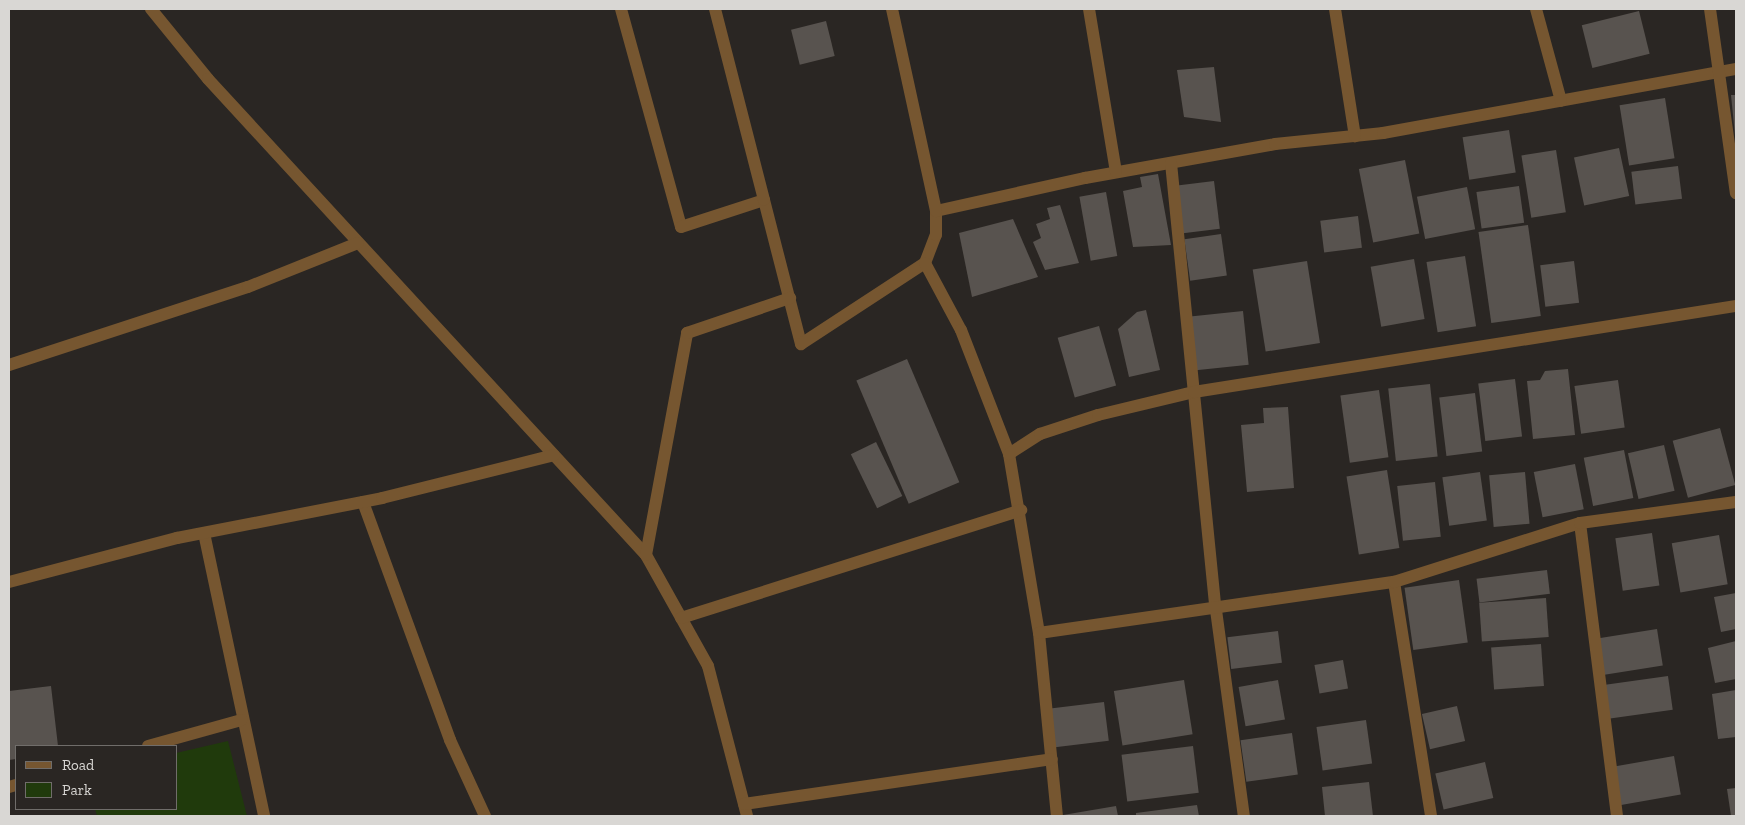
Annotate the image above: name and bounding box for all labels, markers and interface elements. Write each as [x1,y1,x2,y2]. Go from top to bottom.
legend [15,745,178,810]
text: Road [62,756,94,774]
text: Park [62,781,92,799]

